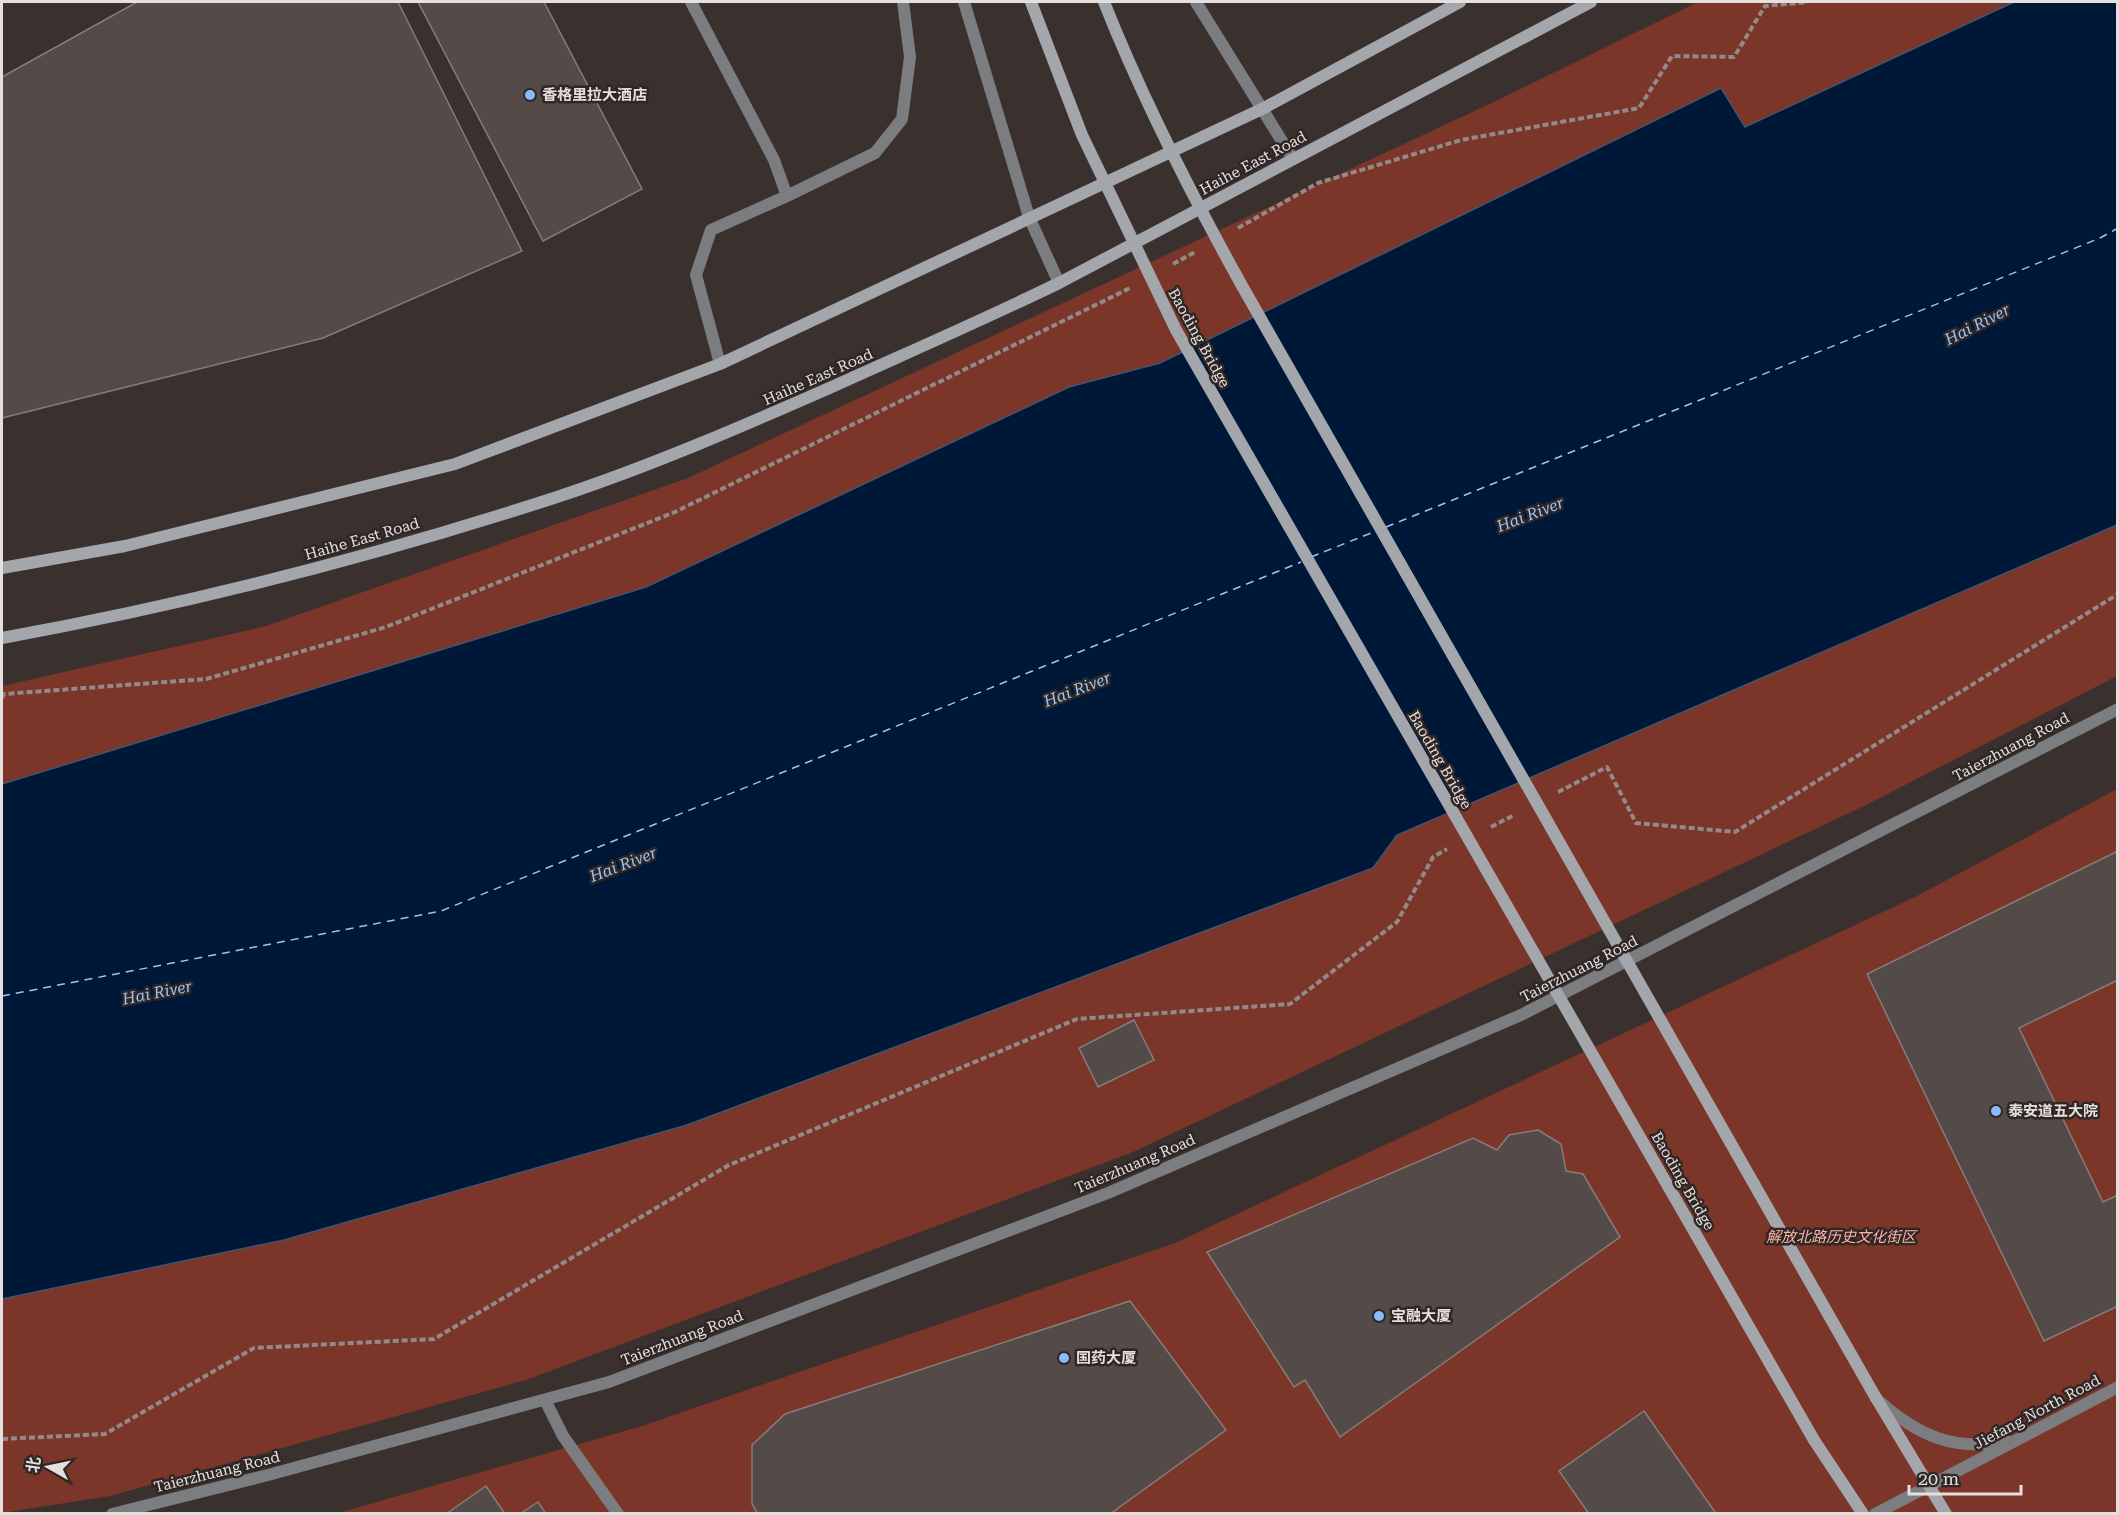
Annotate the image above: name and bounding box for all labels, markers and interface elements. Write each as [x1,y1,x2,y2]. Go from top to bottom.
place label: 香格里拉大酒店 [542,86,647,104]
marker: 香格里拉大酒店 [523,88,537,102]
street label: Haihe East Road [1197,127,1310,199]
street label: Baoding Bridge [1164,285,1234,391]
water label: Hai River [1941,300,2013,349]
street label: Haihe East Road [760,345,876,409]
water label: Hai River [1493,493,1567,536]
street label: Haihe East Road [303,514,422,564]
water label: Hai River [1040,668,1114,711]
street label: Baoding Bridge [1405,708,1475,812]
street label: Taierzhuang Road [1950,709,2073,785]
water label: Hai River [586,843,660,886]
street label: Taierzhuang Road [1517,931,1641,1006]
water label: Hai River [120,976,194,1009]
place label: 泰安道五大院 [2008,1102,2098,1120]
marker: 泰安道五大院 [1989,1104,2003,1118]
street label: Baoding Bridge [1648,1129,1718,1233]
street label: Taierzhuang Road [1072,1130,1198,1198]
park label: 解放北路历史文化街区 [1766,1228,1918,1246]
street label: Taierzhuang Road [618,1306,746,1370]
place label: 宝融大厦 [1391,1307,1451,1325]
marker: 宝融大厦 [1372,1309,1386,1323]
place label: 国药大厦 [1076,1349,1136,1367]
marker: 国药大厦 [1057,1351,1071,1365]
street label: Jiefang North Road [1971,1371,2104,1453]
north arrow [18,1437,78,1497]
street label: Taierzhuang Road [152,1448,282,1496]
text: 北 [23,1455,44,1474]
scale bar [1909,1458,2022,1496]
text: 20 m [1918,1468,1959,1489]

